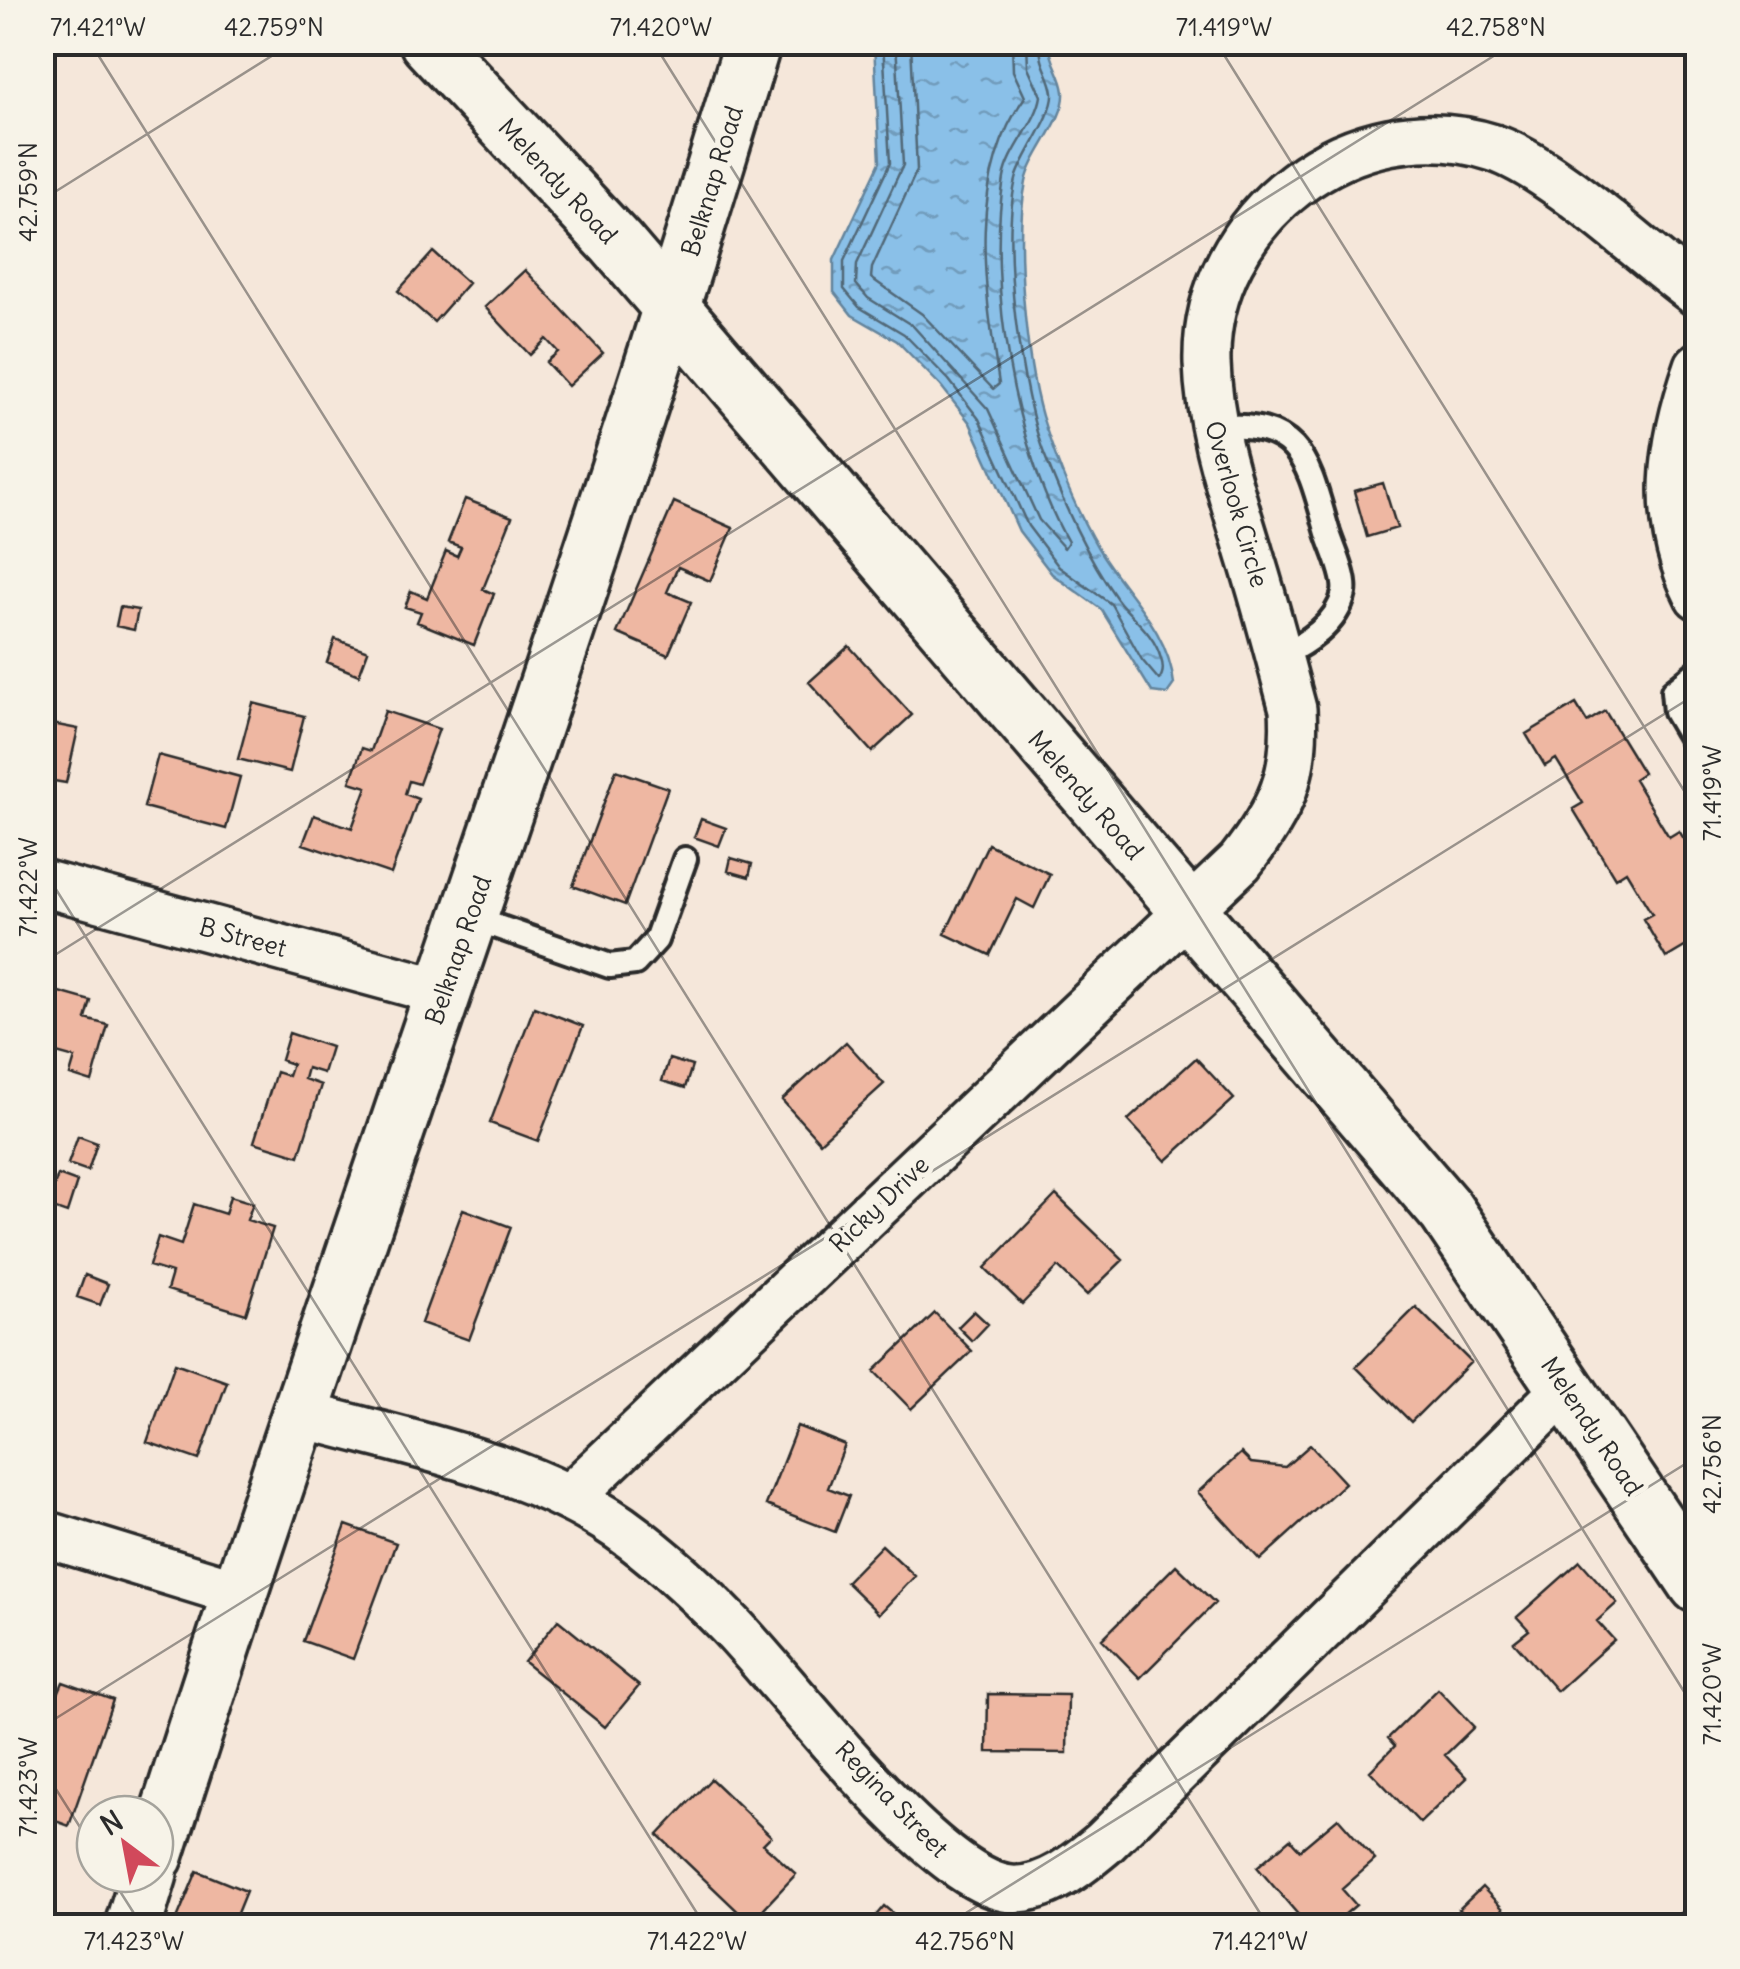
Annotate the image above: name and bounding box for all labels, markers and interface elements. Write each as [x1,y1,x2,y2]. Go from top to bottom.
text: 71.421°W [50,11,146,43]
text: 42.759°N [224,11,324,43]
text: 71.420°W [610,11,712,43]
text: 71.419°W [1176,11,1272,43]
text: 42.758°N [1446,11,1546,43]
street label: Belknap Road [674,102,750,260]
street label: Melendy Road [492,111,624,251]
text: 42.759°N [12,142,44,242]
street label: Overlook Circle [1198,417,1276,591]
street label: Melendy Road [1021,724,1151,866]
text: 71.419°W [1696,745,1728,841]
text: 71.422°W [12,837,44,937]
street label: Belknap Road [418,871,498,1029]
street label: B Street [196,910,290,964]
street label: Ricky Drive [822,1149,936,1259]
street label: Melendy Road [1534,1350,1650,1502]
text: 42.756°N [1696,1414,1728,1514]
text: 71.420°W [1696,1643,1728,1745]
street label: Regina Street [828,1734,956,1864]
text: 71.423°W [12,1737,44,1837]
north arrow [75,1794,175,1894]
text: N [94,1802,129,1843]
text: 71.423°W [84,1925,184,1957]
text: 71.422°W [647,1925,747,1957]
text: 42.756°N [915,1925,1015,1957]
text: 71.421°W [1212,1925,1308,1957]

